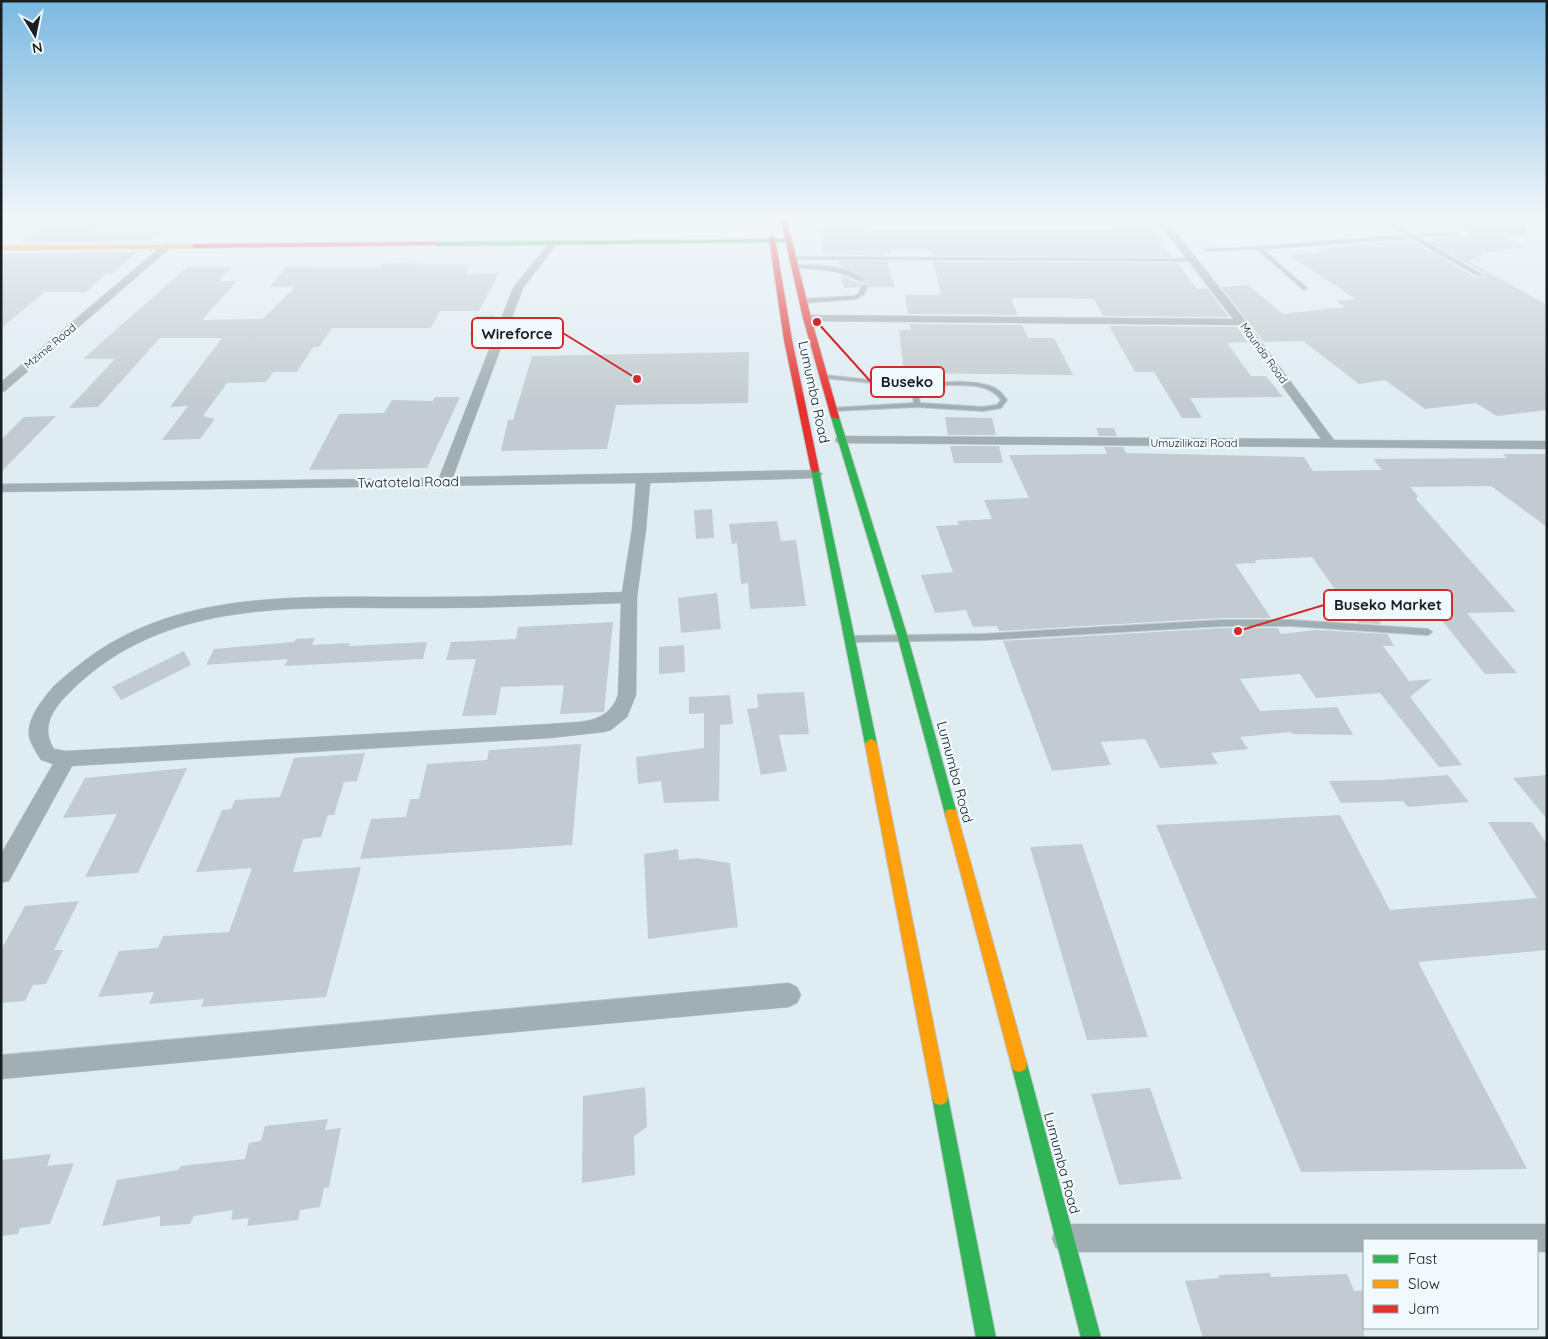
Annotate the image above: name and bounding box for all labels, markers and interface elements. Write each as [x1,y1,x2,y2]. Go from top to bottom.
north arrow [10,10,60,60]
text: N [31,38,44,58]
callout: Wireforce [472,318,563,348]
street label: Mzime Road [21,320,79,372]
street label: Maunda Road [1237,320,1291,386]
text: Wireforce [481,324,553,343]
street label: Lumumba Road [794,339,834,445]
callout: Buseko [871,367,944,397]
text: Buseko [881,372,933,391]
street label: Umuzilikazi Road [1150,436,1238,450]
street label: Twatotela Road [357,472,459,492]
callout: Buseko Market [1324,590,1452,620]
text: Buseko Market [1334,595,1442,614]
street label: Lumumba Road [933,719,977,825]
street label: Lumumba Road [1040,1110,1084,1216]
legend [1363,1239,1538,1329]
text: Fast [1408,1249,1437,1268]
text: Slow [1408,1274,1440,1293]
text: Jam [1408,1299,1439,1318]

